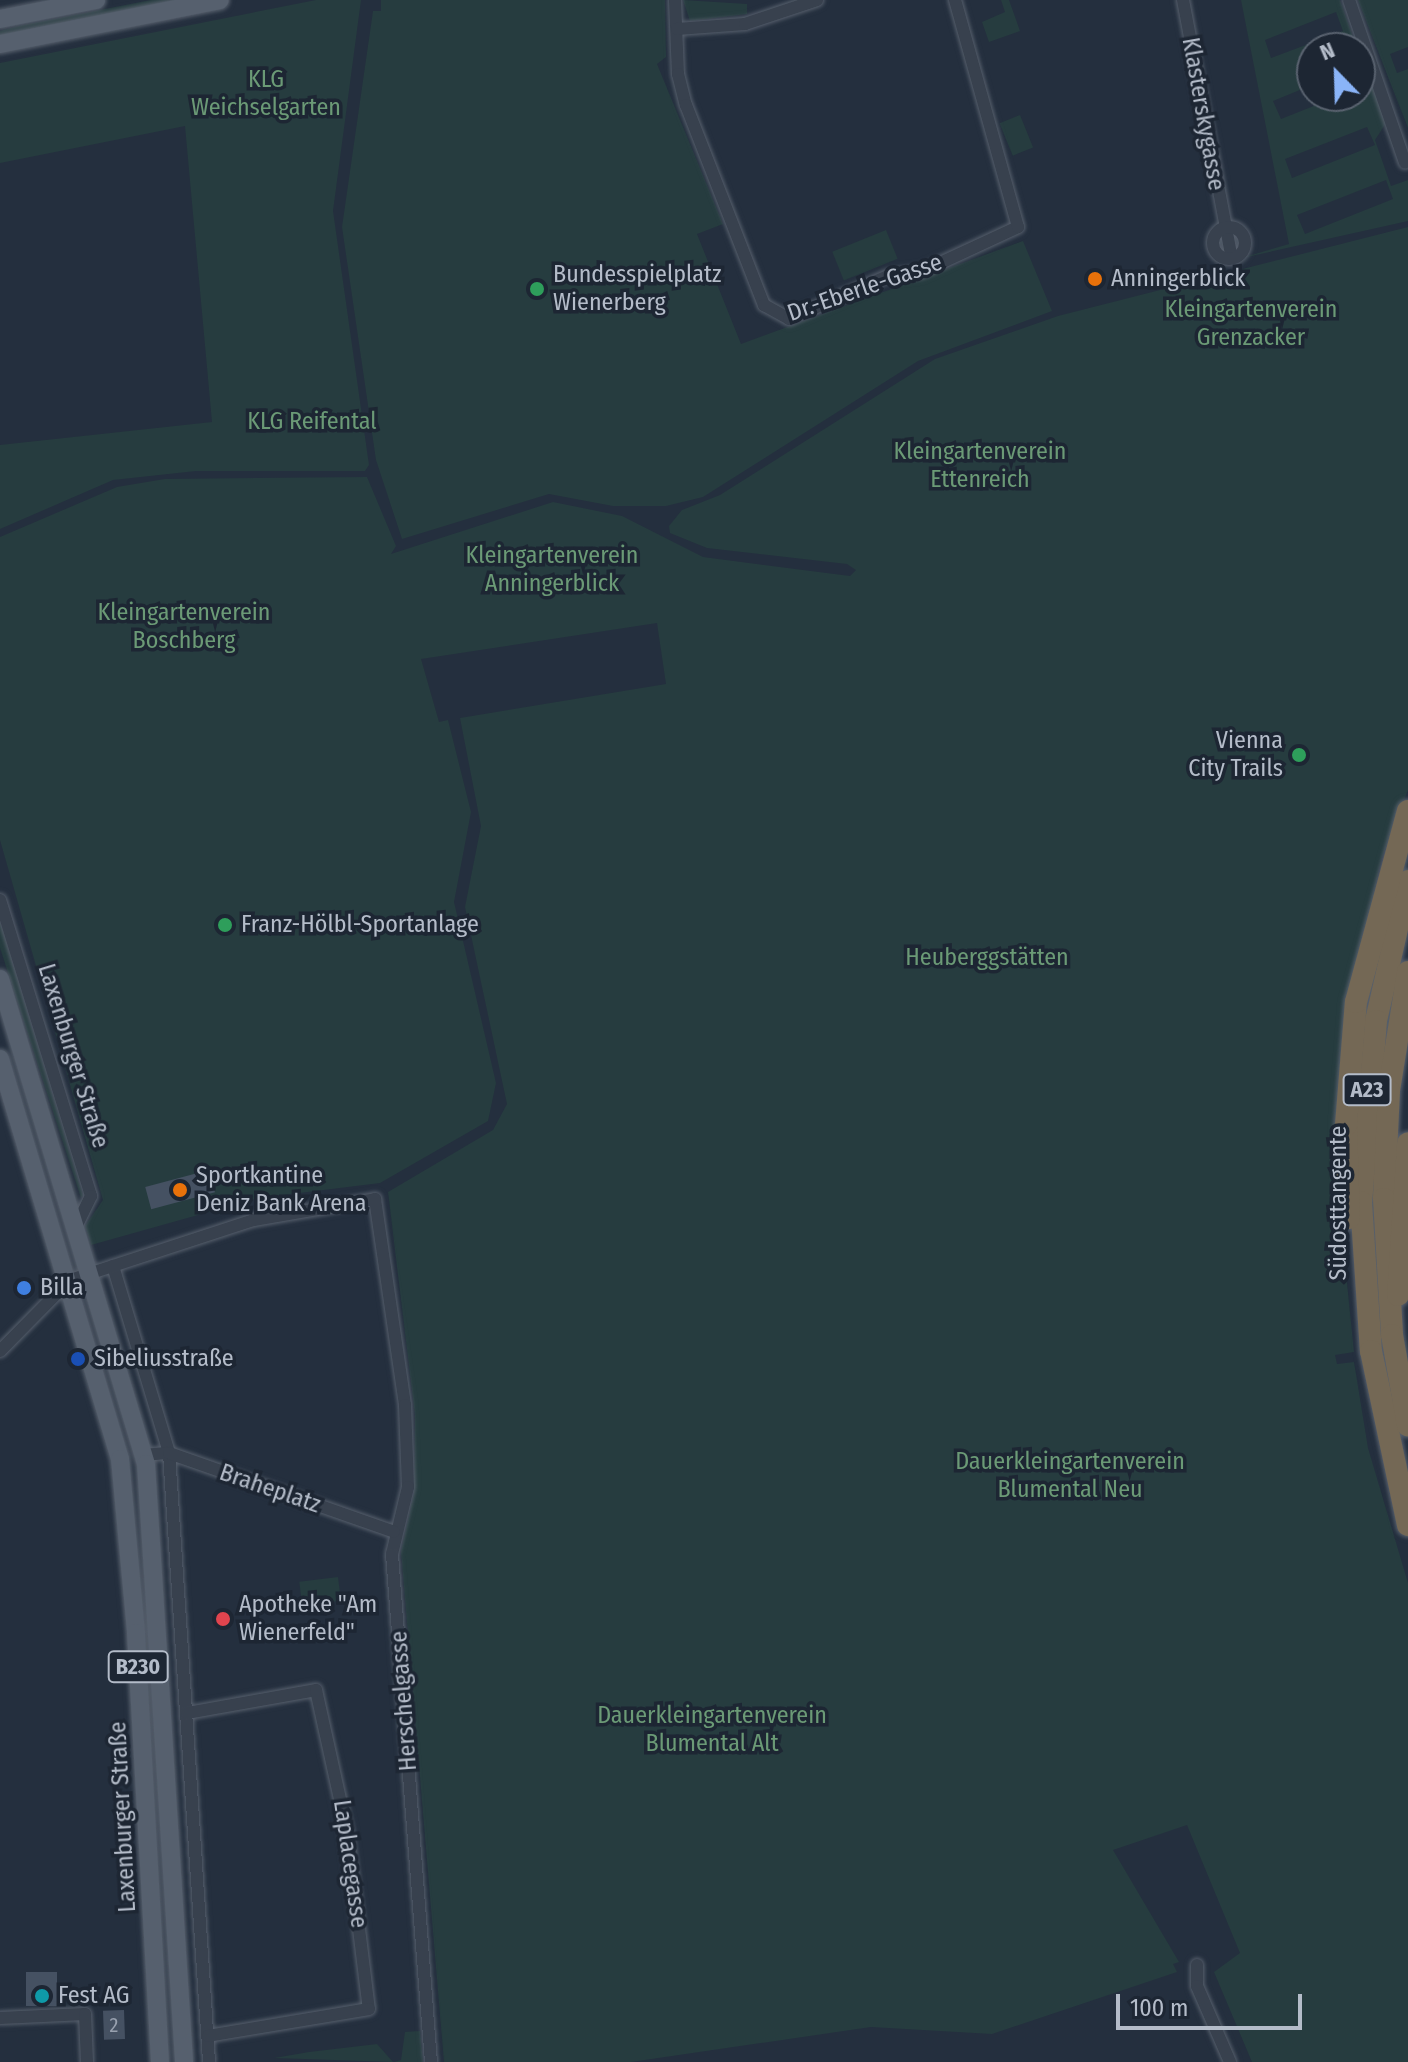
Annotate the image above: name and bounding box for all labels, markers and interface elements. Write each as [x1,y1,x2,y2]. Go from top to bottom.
north arrow [1296,32,1376,112]
street label: Klasterskygasse [1175,35,1231,193]
text: N [1316,36,1339,66]
park label: KLG Weichselgarten [191,66,341,122]
street label: Dr.-Eberle-Gasse [784,248,946,328]
place label: Bundesspielplatz Wienerberg [553,261,721,317]
place label: Anningerblick [1111,265,1245,293]
marker: Anningerblick [1086,270,1104,288]
marker: Bundesspielplatz Wienerberg [528,280,546,298]
park label: Kleingartenverein Grenzacker [1165,296,1337,352]
park label: KLG Reifental [247,408,377,436]
park label: Kleingartenverein Ettenreich [894,438,1066,494]
park label: Kleingartenverein Anningerblick [466,542,638,598]
park label: Kleingartenverein Boschberg [98,599,270,655]
place label: Vienna City Trails [1188,727,1283,783]
marker: Vienna City Trails [1290,746,1308,764]
place label: Franz-Hölbl-Sportanlage [241,911,479,939]
marker: Franz-Hölbl-Sportanlage [216,916,234,934]
park label: Heuberggstätten [905,944,1069,972]
street label: Laxenburger Straße [31,960,115,1152]
road number: A23 [1341,1072,1393,1108]
street label: Südosttangente [1325,1126,1353,1280]
place label: Sportkantine Deniz Bank Arena [196,1162,367,1218]
marker: Sportkantine Deniz Bank Arena [171,1181,189,1199]
place label: Billa [40,1274,83,1302]
marker: Billa [15,1279,33,1297]
place label: Sibeliusstraße [94,1345,234,1373]
marker: Sibeliusstraße [69,1350,87,1368]
park label: Dauerkleingartenverein Blumental Neu [955,1448,1185,1504]
street label: Braheplatz [216,1458,324,1520]
place label: Apotheke "Am Wienerfeld" [239,1591,377,1647]
marker: Apotheke "Am Wienerfeld" [214,1610,232,1628]
street label: Herschelgasse [385,1630,423,1772]
road number: B230 [106,1649,170,1685]
park label: Dauerkleingartenverein Blumental Alt [597,1702,827,1758]
street label: Laxenburger Straße [104,1721,142,1913]
street label: Laplacegasse [327,1798,373,1930]
scale bar [1120,1978,1306,2028]
place label: Fest AG [58,1982,129,2010]
marker: Fest AG [33,1987,51,2005]
text: 100 m [1130,1994,1188,2022]
house number: 2 [110,2013,118,2037]

